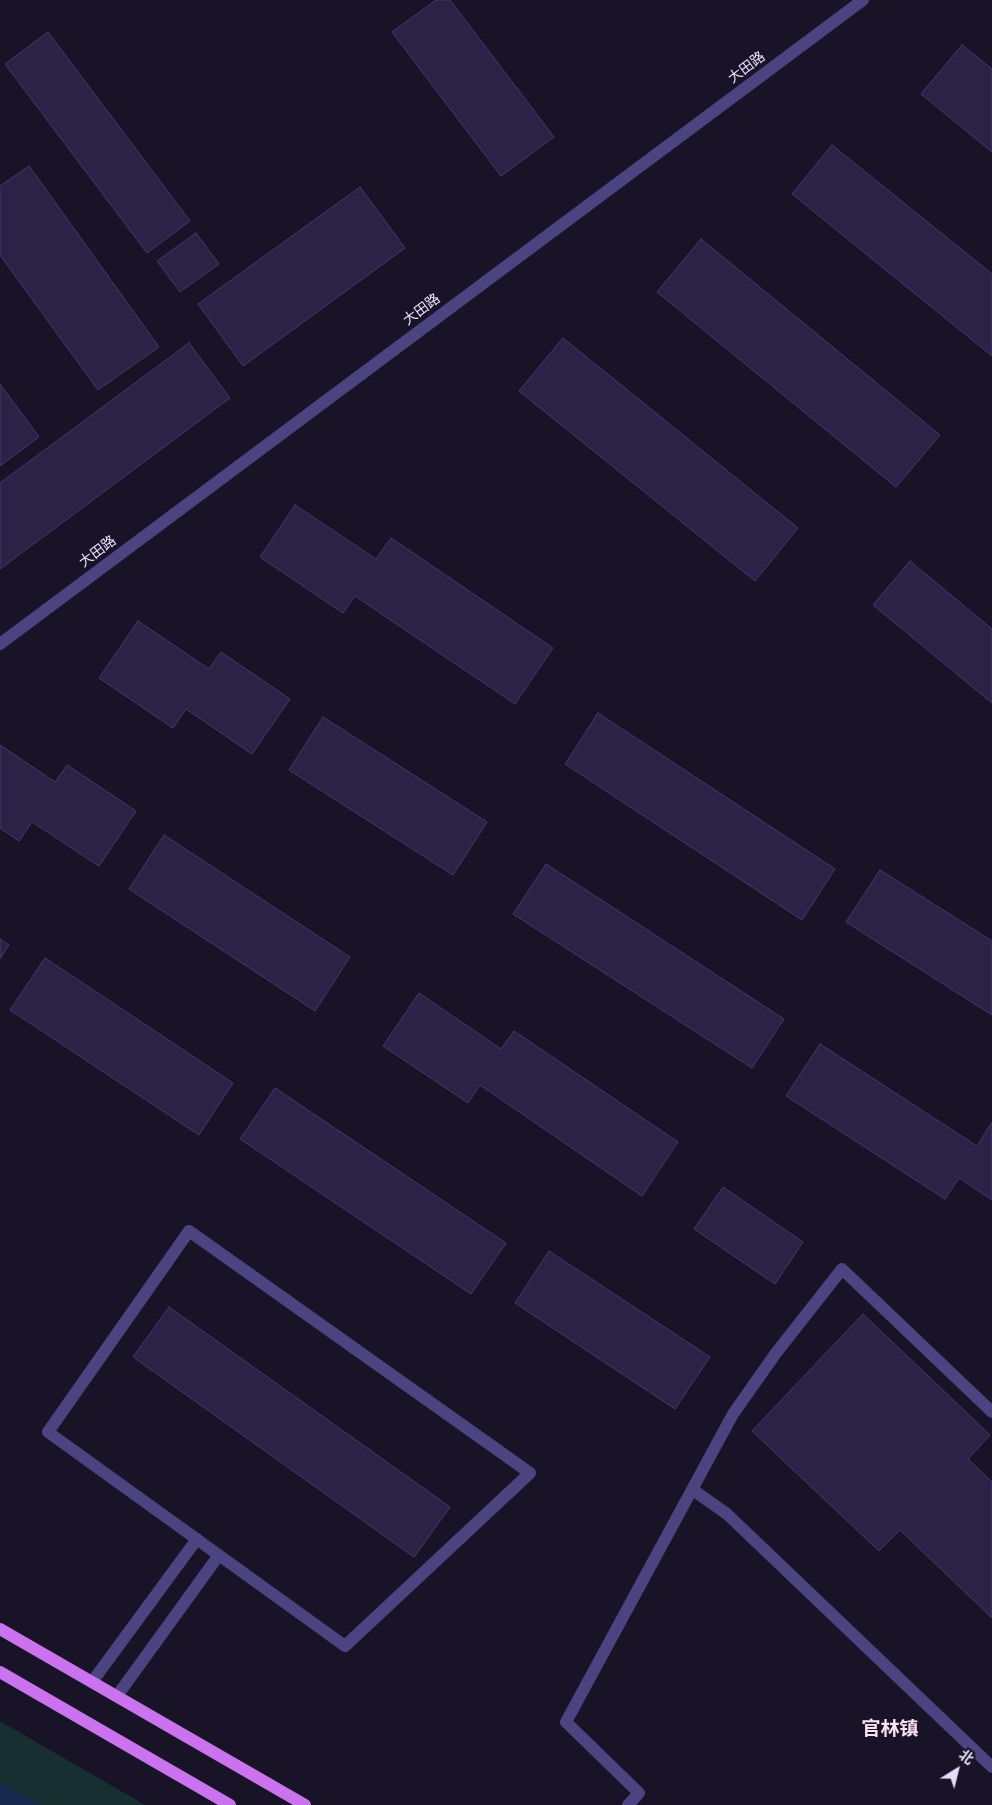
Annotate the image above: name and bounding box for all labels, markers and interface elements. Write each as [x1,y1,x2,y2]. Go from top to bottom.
street label: 大田路 [725,49,769,87]
street label: 大田路 [400,291,444,329]
street label: 大田路 [76,533,120,571]
district label: 官林镇 [862,1719,918,1741]
north arrow [932,1745,982,1795]
text: 北 [955,1746,977,1768]

